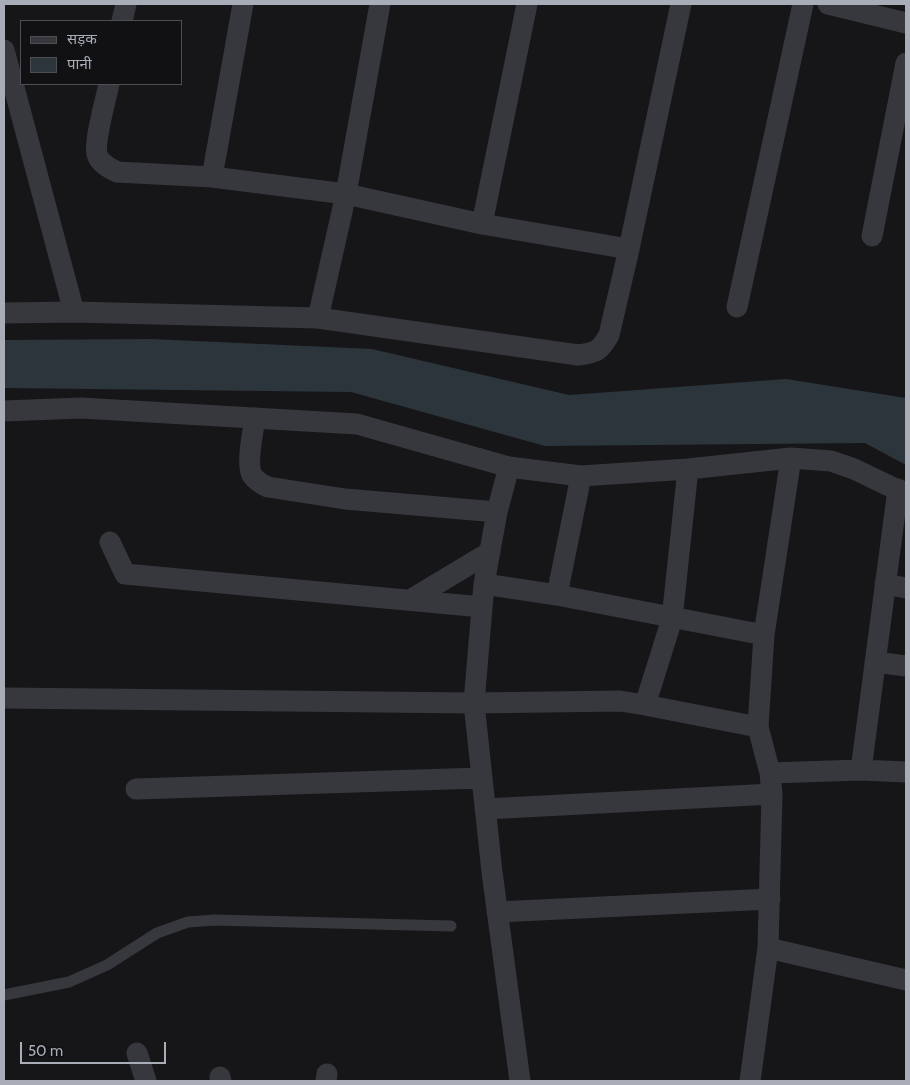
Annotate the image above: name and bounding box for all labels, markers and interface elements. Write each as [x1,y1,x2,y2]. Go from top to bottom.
legend [20,20,182,85]
text: सड़क [67,30,97,48]
text: पानी [67,55,92,73]
scale bar [22,1032,169,1064]
text: 50 m [28,1042,63,1060]

